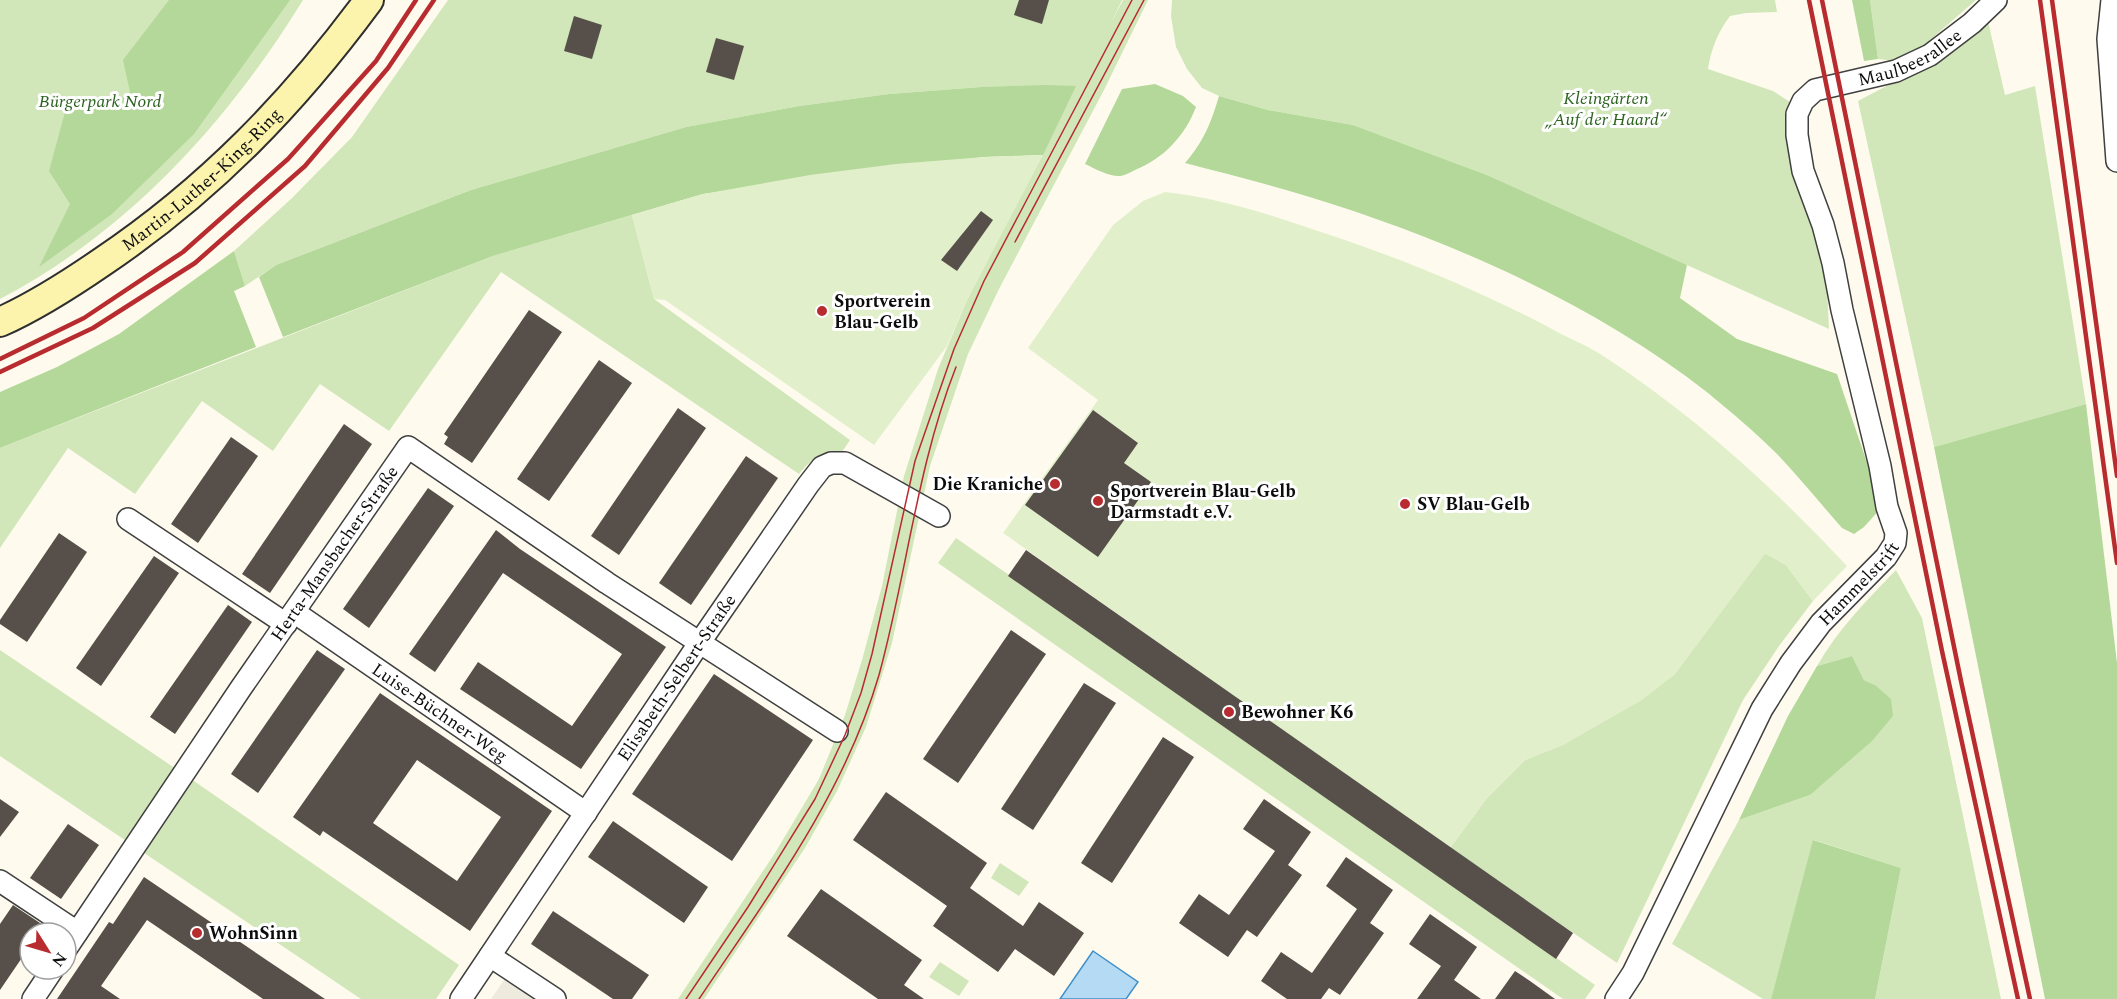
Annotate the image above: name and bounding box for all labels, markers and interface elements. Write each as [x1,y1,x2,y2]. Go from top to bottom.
street label: Maulbeerallee [1855,22,1967,93]
park label: Kleingärten „Auf der Haard“ [1545,85,1668,133]
park label: Bürgerpark Nord [38,88,162,115]
street label: Martin-Luther-King-Ring [116,101,288,258]
place label: Sportverein Blau-Gelb [834,288,931,336]
marker: Sportverein Blau-Gelb [815,304,829,318]
street label: Herta-Mansbacher-Straße [264,460,405,647]
place label: Die Kraniche [932,471,1043,498]
marker: Die Kraniche [1048,477,1062,491]
place label: Sportverein Blau-Gelb Darmstadt e.V. [1110,478,1296,526]
place label: SV Blau-Gelb [1417,491,1530,518]
marker: Sportverein Blau-Gelb Darmstadt e.V. [1091,494,1105,508]
marker: SV Blau-Gelb [1398,497,1412,511]
street label: Hammelstrift [1812,536,1906,632]
street label: Elisabeth-Selbert-Straße [610,589,743,767]
street label: Luise-Büchner-Weg [366,656,513,769]
place label: Bewohner K6 [1241,699,1353,726]
marker: Bewohner K6 [1222,705,1236,719]
place label: WohnSinn [209,920,298,947]
north arrow [18,921,78,981]
marker: WohnSinn [190,926,204,940]
text: N [46,947,73,972]

